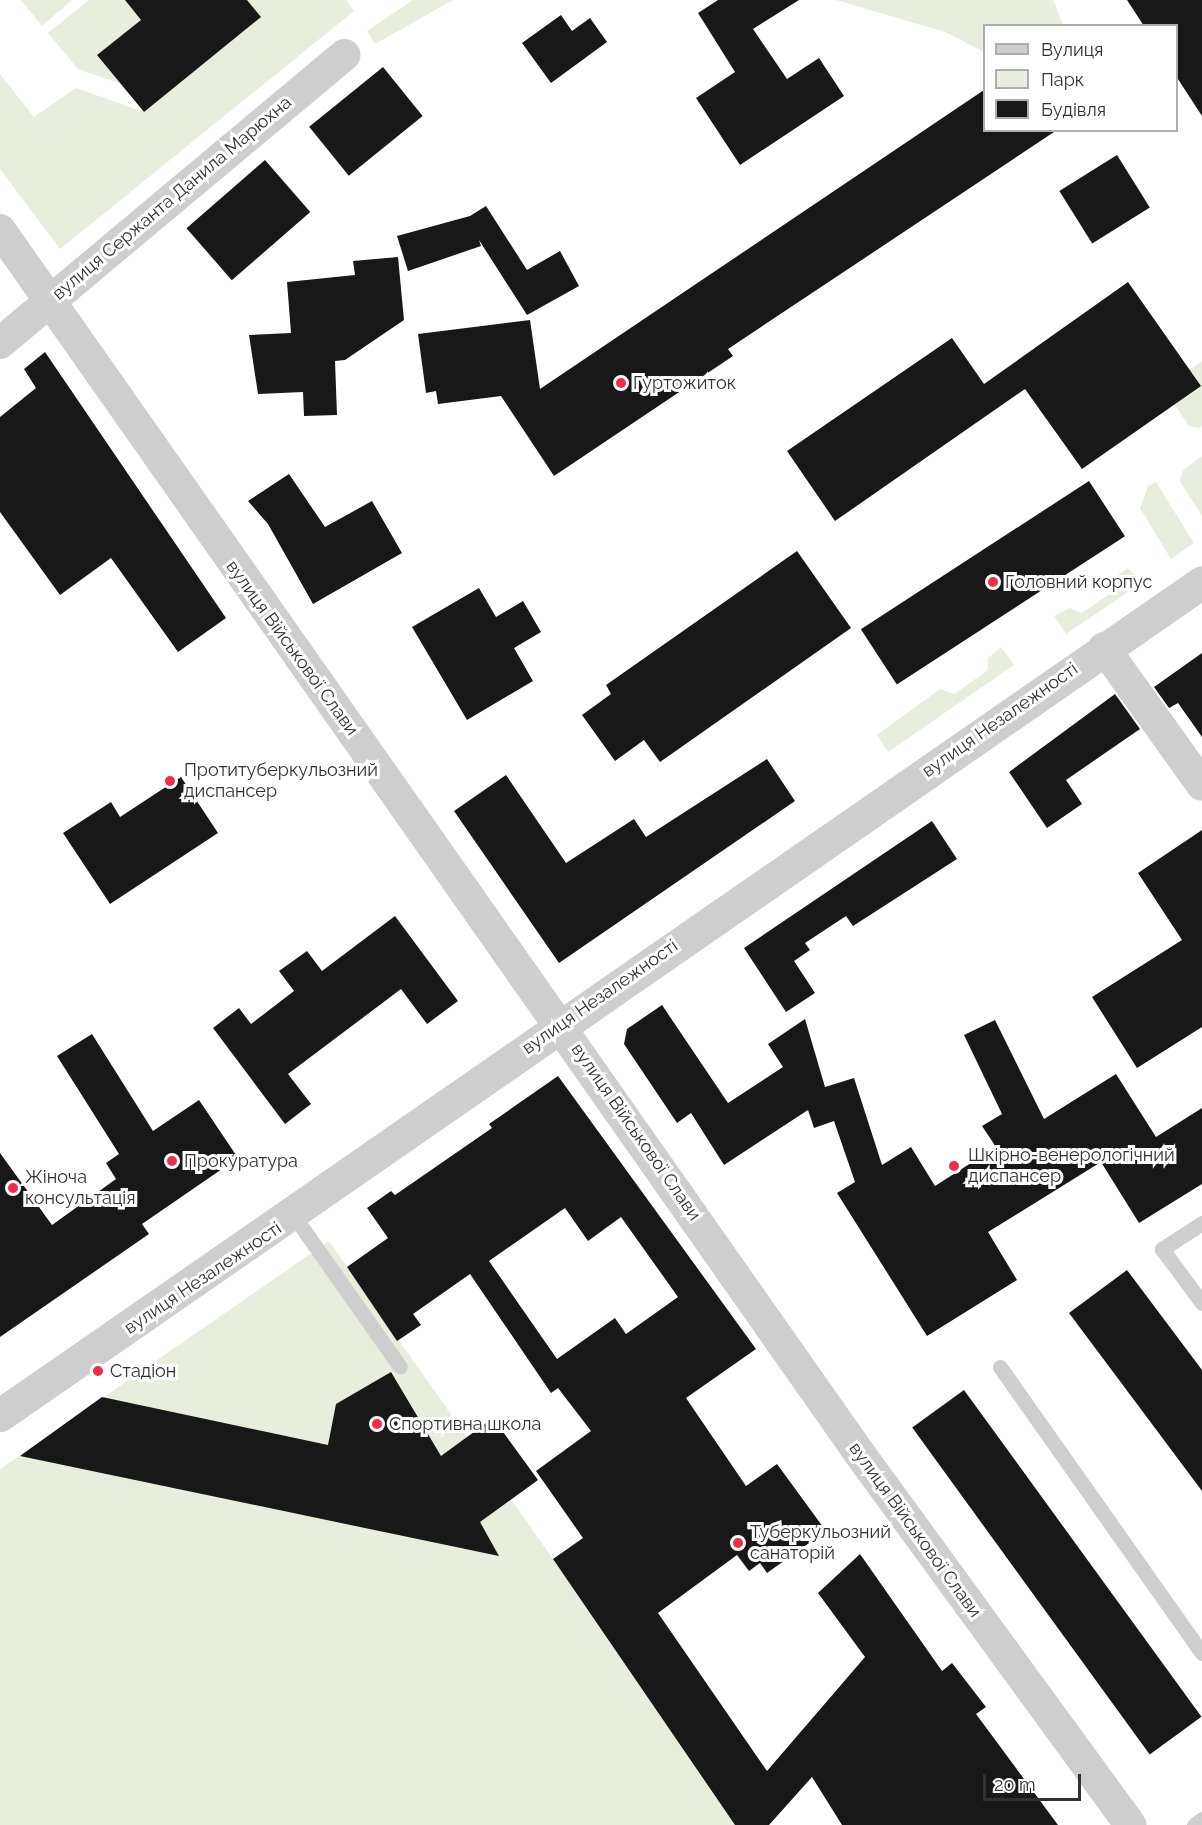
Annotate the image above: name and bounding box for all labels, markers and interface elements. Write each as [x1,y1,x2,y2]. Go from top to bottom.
legend [983,24,1178,132]
text: Вулиця [1041,39,1103,60]
text: Парк [1041,69,1084,90]
street label: вулиця Сержанта Данила Марюхна [48,92,296,304]
text: Будівля [1041,99,1106,120]
place label: Гуртожиток [633,372,736,394]
marker: Гуртожиток [614,376,628,390]
street label: вулиця Військової Слави [221,556,363,740]
place label: Головний корпус [1005,571,1152,593]
marker: Головний корпус [986,575,1000,589]
street label: вулиця Незалежності [918,658,1082,782]
place label: Протитуберкульозний диспансер [184,760,378,802]
marker: Протитуберкульозний диспансер [161,772,179,790]
street label: вулиця Незалежності [518,935,682,1059]
street label: вулиця Військової Слави [567,1039,705,1225]
place label: Шкірно-венерологічний диспансер [968,1145,1175,1188]
place label: Прокуратура [184,1150,298,1172]
marker: Прокуратура [165,1154,179,1168]
marker: Шкірно-венерологічний диспансер [945,1157,963,1175]
place label: Жіноча консультація [25,1167,136,1210]
marker: Жіноча консультація [6,1181,20,1195]
street label: вулиця Незалежності [120,1217,286,1339]
place label: Стадіон [110,1360,176,1382]
marker: Стадіон [91,1364,105,1378]
place label: Спортивна школа [389,1413,541,1435]
marker: Спортивна школа [370,1417,384,1431]
street label: вулиця Військової Слави [844,1438,986,1622]
place label: Туберкульозний санаторій [750,1522,891,1564]
marker: Туберкульозний санаторій [731,1536,745,1550]
scale bar [986,1762,1084,1800]
text: 20 m [994,1774,1036,1795]

